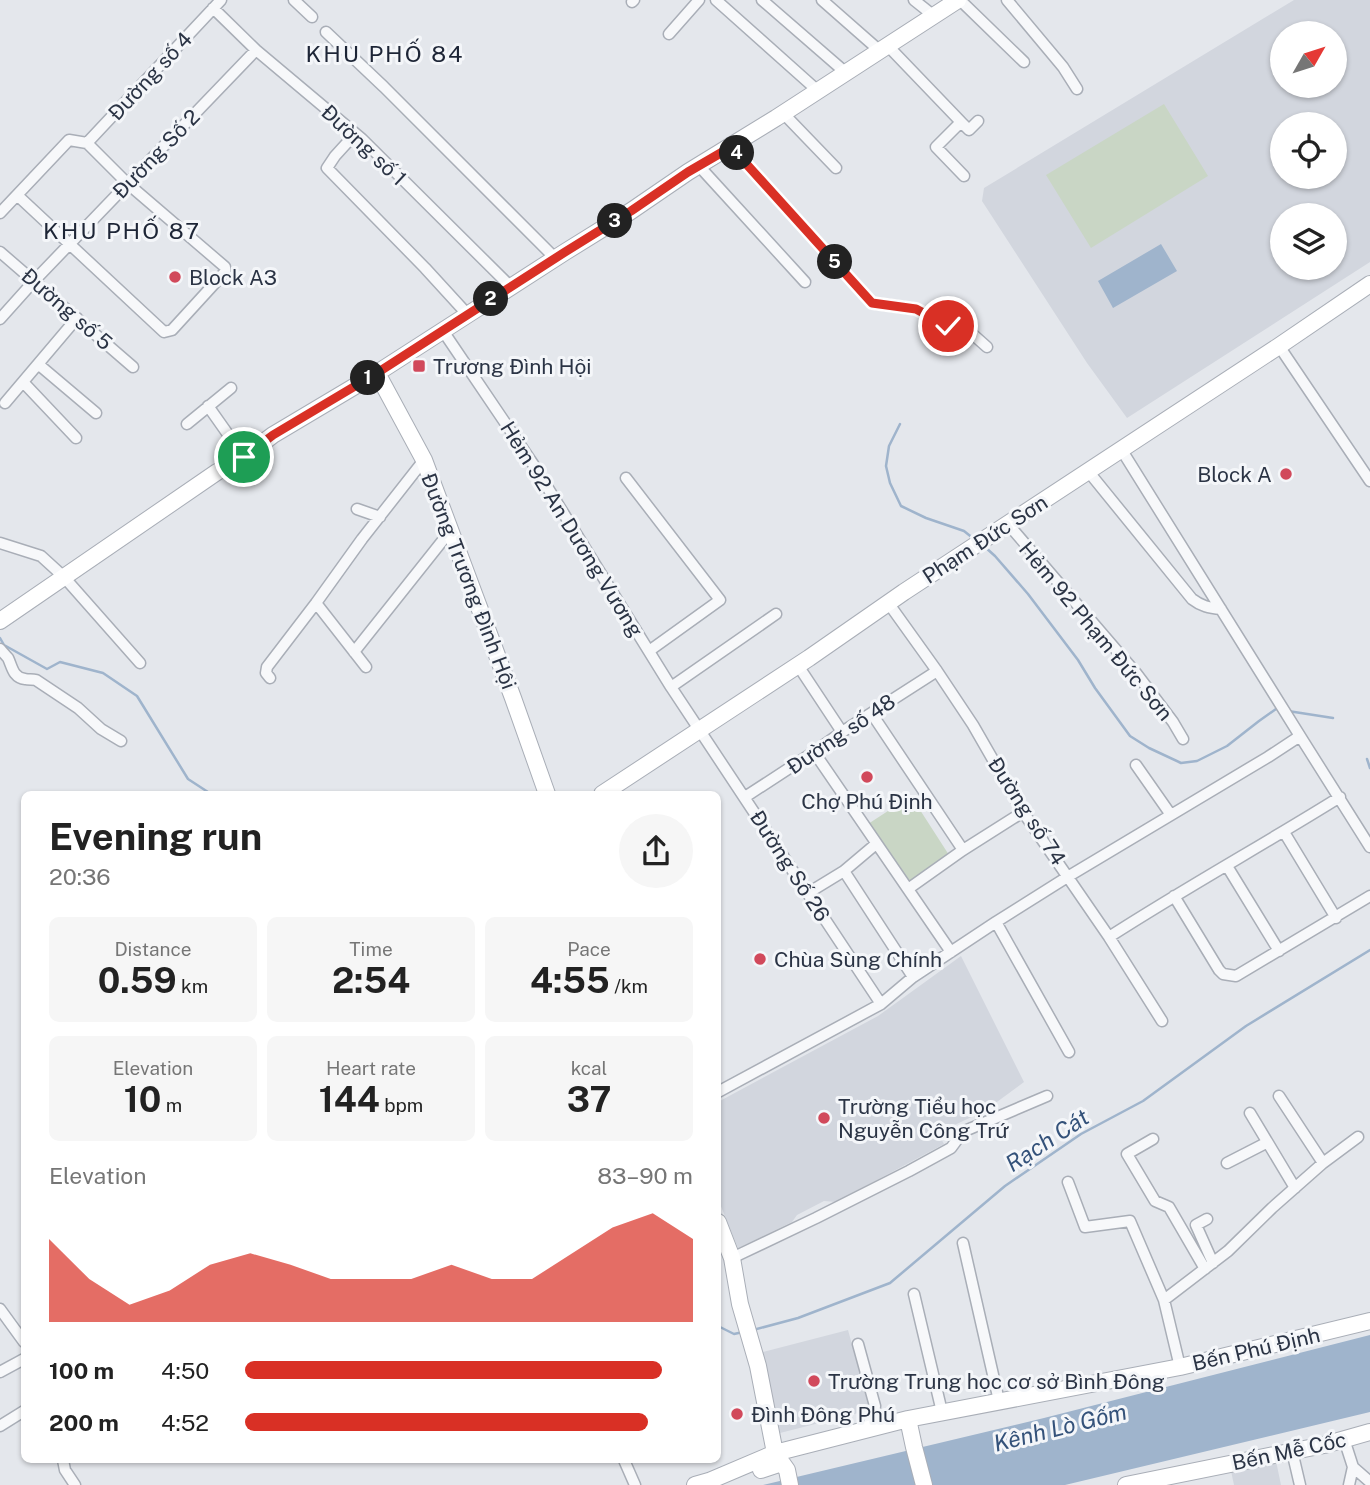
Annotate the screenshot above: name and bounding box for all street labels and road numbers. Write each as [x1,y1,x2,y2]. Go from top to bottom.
street label: Đường số 4 [103,27,197,125]
street label: Đường số 1 [316,99,412,191]
street label: Đường Số 2 [107,104,205,204]
street label: Đường số 5 [17,263,117,355]
street label: Hẻm 92 An Dương Vương [495,417,649,641]
street label: Đường Trương Đình Hội [416,469,522,693]
street label: Phạm Đức Sơn [918,489,1052,589]
street label: Hẻm 92 Phạm Đức Sơn [1014,537,1178,725]
street label: Đường số 48 [782,689,900,779]
street label: Đường số 74 [983,752,1071,870]
street label: Đường Số 26 [745,806,835,926]
street label: Bến Phú Định [1190,1322,1322,1376]
street label: Bến Mễ Cốc [1230,1427,1348,1475]

